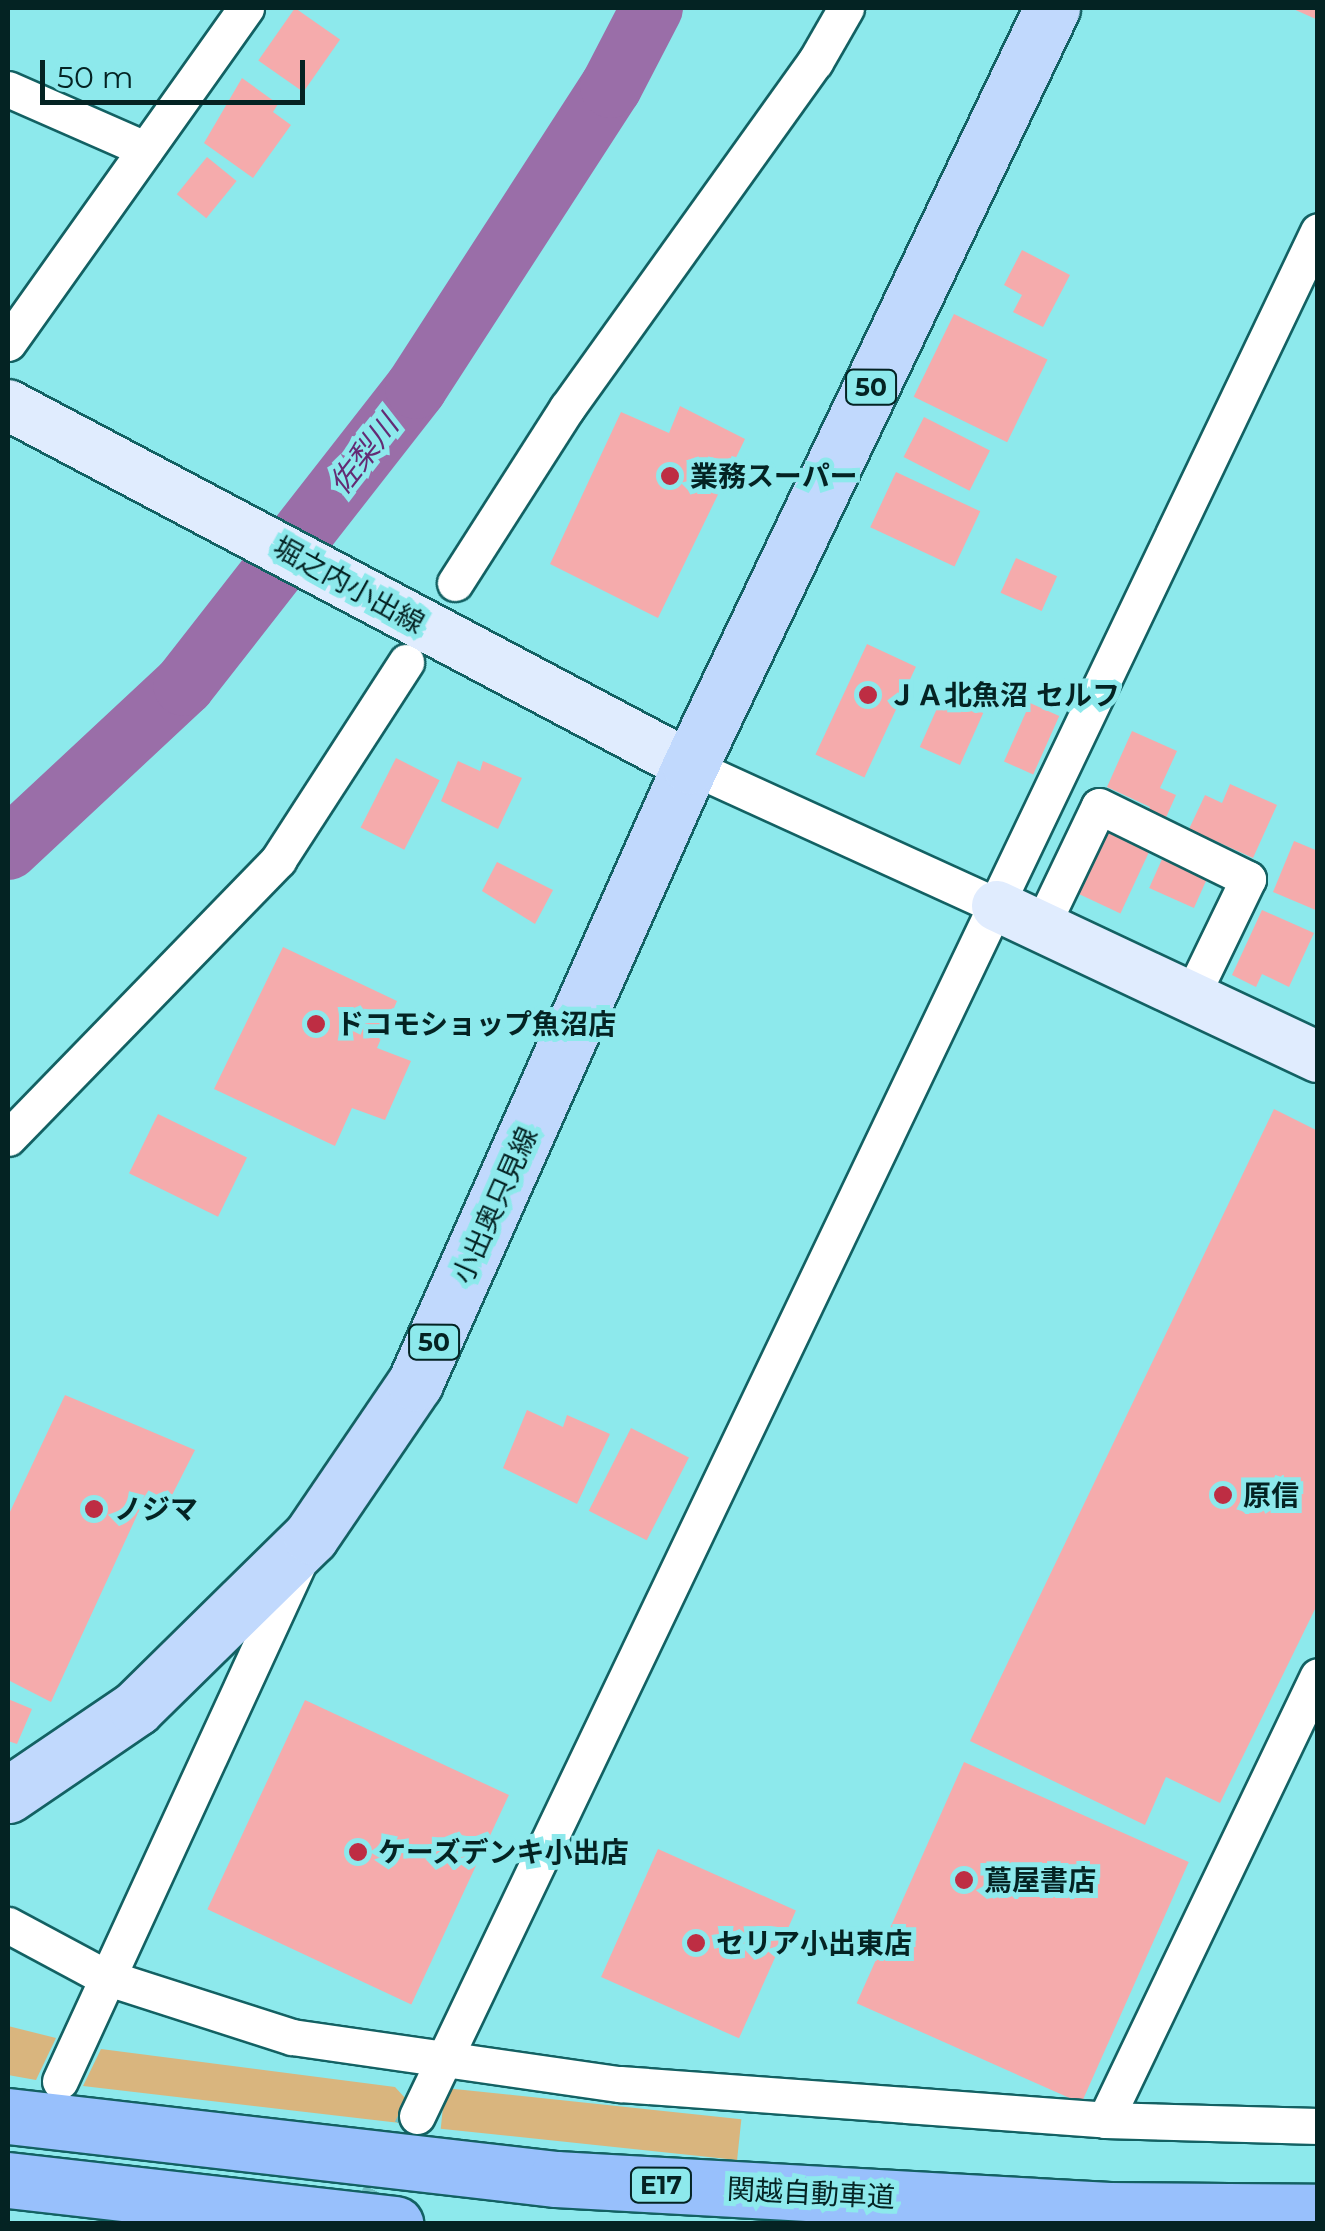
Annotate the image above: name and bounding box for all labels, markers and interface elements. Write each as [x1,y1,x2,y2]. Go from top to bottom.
scale bar [45,40,310,102]
text: 50 m [57,59,134,96]
road number: 50 [844,367,898,407]
water label: 佐梨川 [322,408,406,502]
place label: 業務スーパー [690,459,858,493]
marker: 業務スーパー [659,465,681,487]
street label: 堀之内小出線 [267,530,431,640]
place label: ＪＡ北魚沼 セルフ [888,678,1120,712]
marker: ＪＡ北魚沼 セルフ [857,684,879,706]
place label: ドコモショップ魚沼店 [336,1007,616,1041]
marker: ドコモショップ魚沼店 [305,1013,327,1035]
street label: 小出奥只見線 [445,1121,545,1289]
road number: 50 [406,1322,462,1362]
place label: 原信 [1243,1478,1299,1512]
marker: 原信 [1212,1484,1234,1506]
place label: ノジマ [114,1492,198,1526]
marker: ノジマ [83,1498,105,1520]
place label: ケーズデンキ小出店 [378,1835,630,1869]
marker: ケーズデンキ小出店 [347,1841,369,1863]
place label: 蔦屋書店 [984,1863,1096,1897]
marker: 蔦屋書店 [953,1869,975,1891]
place label: セリア小出東店 [716,1926,912,1960]
marker: セリア小出東店 [685,1932,707,1954]
road number: E17 [628,2165,694,2205]
street label: 関越自動車道 [726,2172,896,2214]

